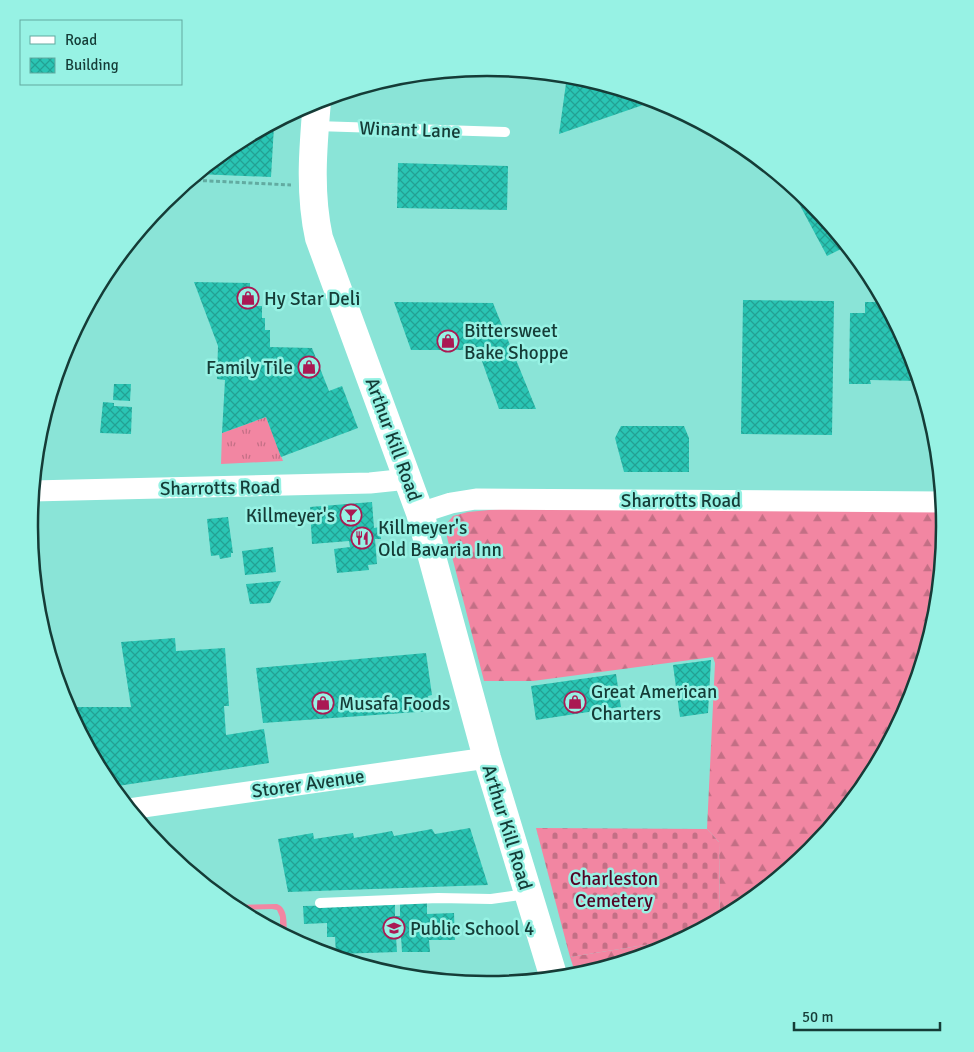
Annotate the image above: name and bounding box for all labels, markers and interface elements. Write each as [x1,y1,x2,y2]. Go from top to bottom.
legend [20,20,182,85]
text: Road [65,31,97,49]
text: Building [65,56,119,74]
street label: Winant Lane [359,116,461,144]
shop icon: Hy Star Deli [236,286,260,310]
place label: Hy Star Deli [264,287,360,311]
place label: Bittersweet Bake Shoppe [464,319,568,365]
shop icon: Bittersweet Bake Shoppe [436,329,460,353]
shop icon: Family Tile [297,355,321,379]
place label: Family Tile [206,356,293,380]
street label: Arthur Kill Road [360,374,427,504]
street label: Sharrotts Road [160,475,280,501]
street label: Sharrotts Road [621,489,741,513]
bar icon: Killmeyer's [339,503,363,527]
place label: Killmeyer's [246,504,335,528]
place label: Killmeyer's Old Bavaria Inn [378,516,502,562]
restaurant icon: Killmeyer's Old Bavaria Inn [350,526,374,550]
place label: Great American Charters [591,680,717,726]
shop icon: Great American Charters [563,690,587,714]
shop icon: Musafa Foods [311,691,335,715]
place label: Musafa Foods [339,692,450,716]
street label: Arthur Kill Road [477,762,538,893]
street label: Storer Avenue [250,764,366,804]
park label: Charleston Cemetery [570,867,658,913]
school or university icon: Public School 4 [382,916,406,940]
place label: Public School 4 [410,917,534,941]
scale bar [794,1000,940,1032]
text: 50 m [802,1008,833,1026]

